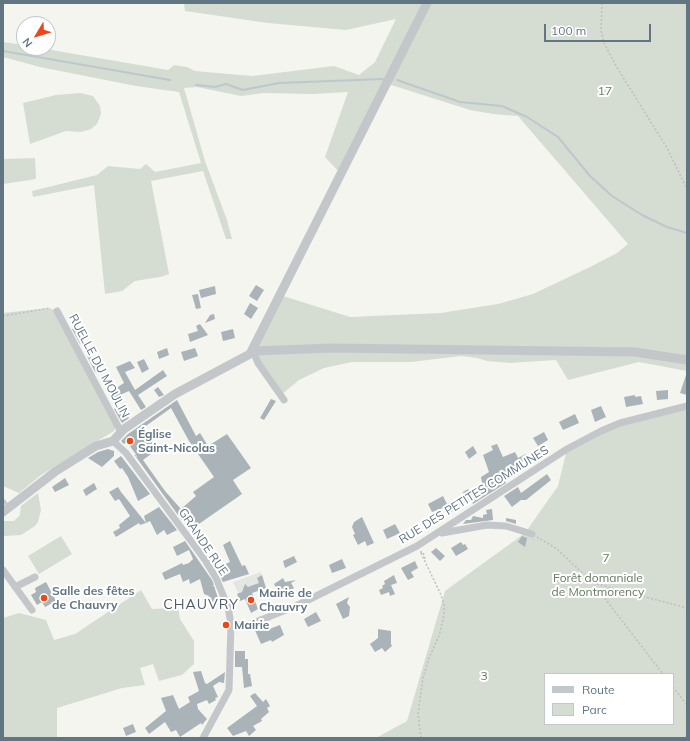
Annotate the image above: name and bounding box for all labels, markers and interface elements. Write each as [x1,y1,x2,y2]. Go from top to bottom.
north arrow [16,16,56,56]
scale bar [546,16,653,42]
text: 100 m [551,23,586,38]
text: N [19,35,35,50]
park label: 17 [598,84,612,98]
street label: RUELLE DU MOULIN [66,312,132,420]
place label: Église Saint-Nicolas [138,427,215,455]
marker: Église Saint-Nicolas [125,436,135,446]
street label: RUE DES PETITES COMMUNES [397,443,551,547]
street label: GRANDE RUE [175,506,231,578]
park label: 7 [602,551,610,565]
park label: Forêt domaniale de Montmorency [552,571,644,599]
place label: Salle des fêtes de Chauvry [52,584,135,612]
place label: Mairie de Chauvry [259,586,312,614]
marker: Salle des fêtes de Chauvry [39,593,49,603]
marker: Mairie de Chauvry [246,595,256,605]
district label: CHAUVRY [163,597,239,613]
place label: Mairie [234,618,269,632]
marker: Mairie [221,620,231,630]
park label: 3 [480,669,488,683]
legend [544,673,674,725]
text: Route [582,682,615,697]
text: Parc [582,702,607,717]

